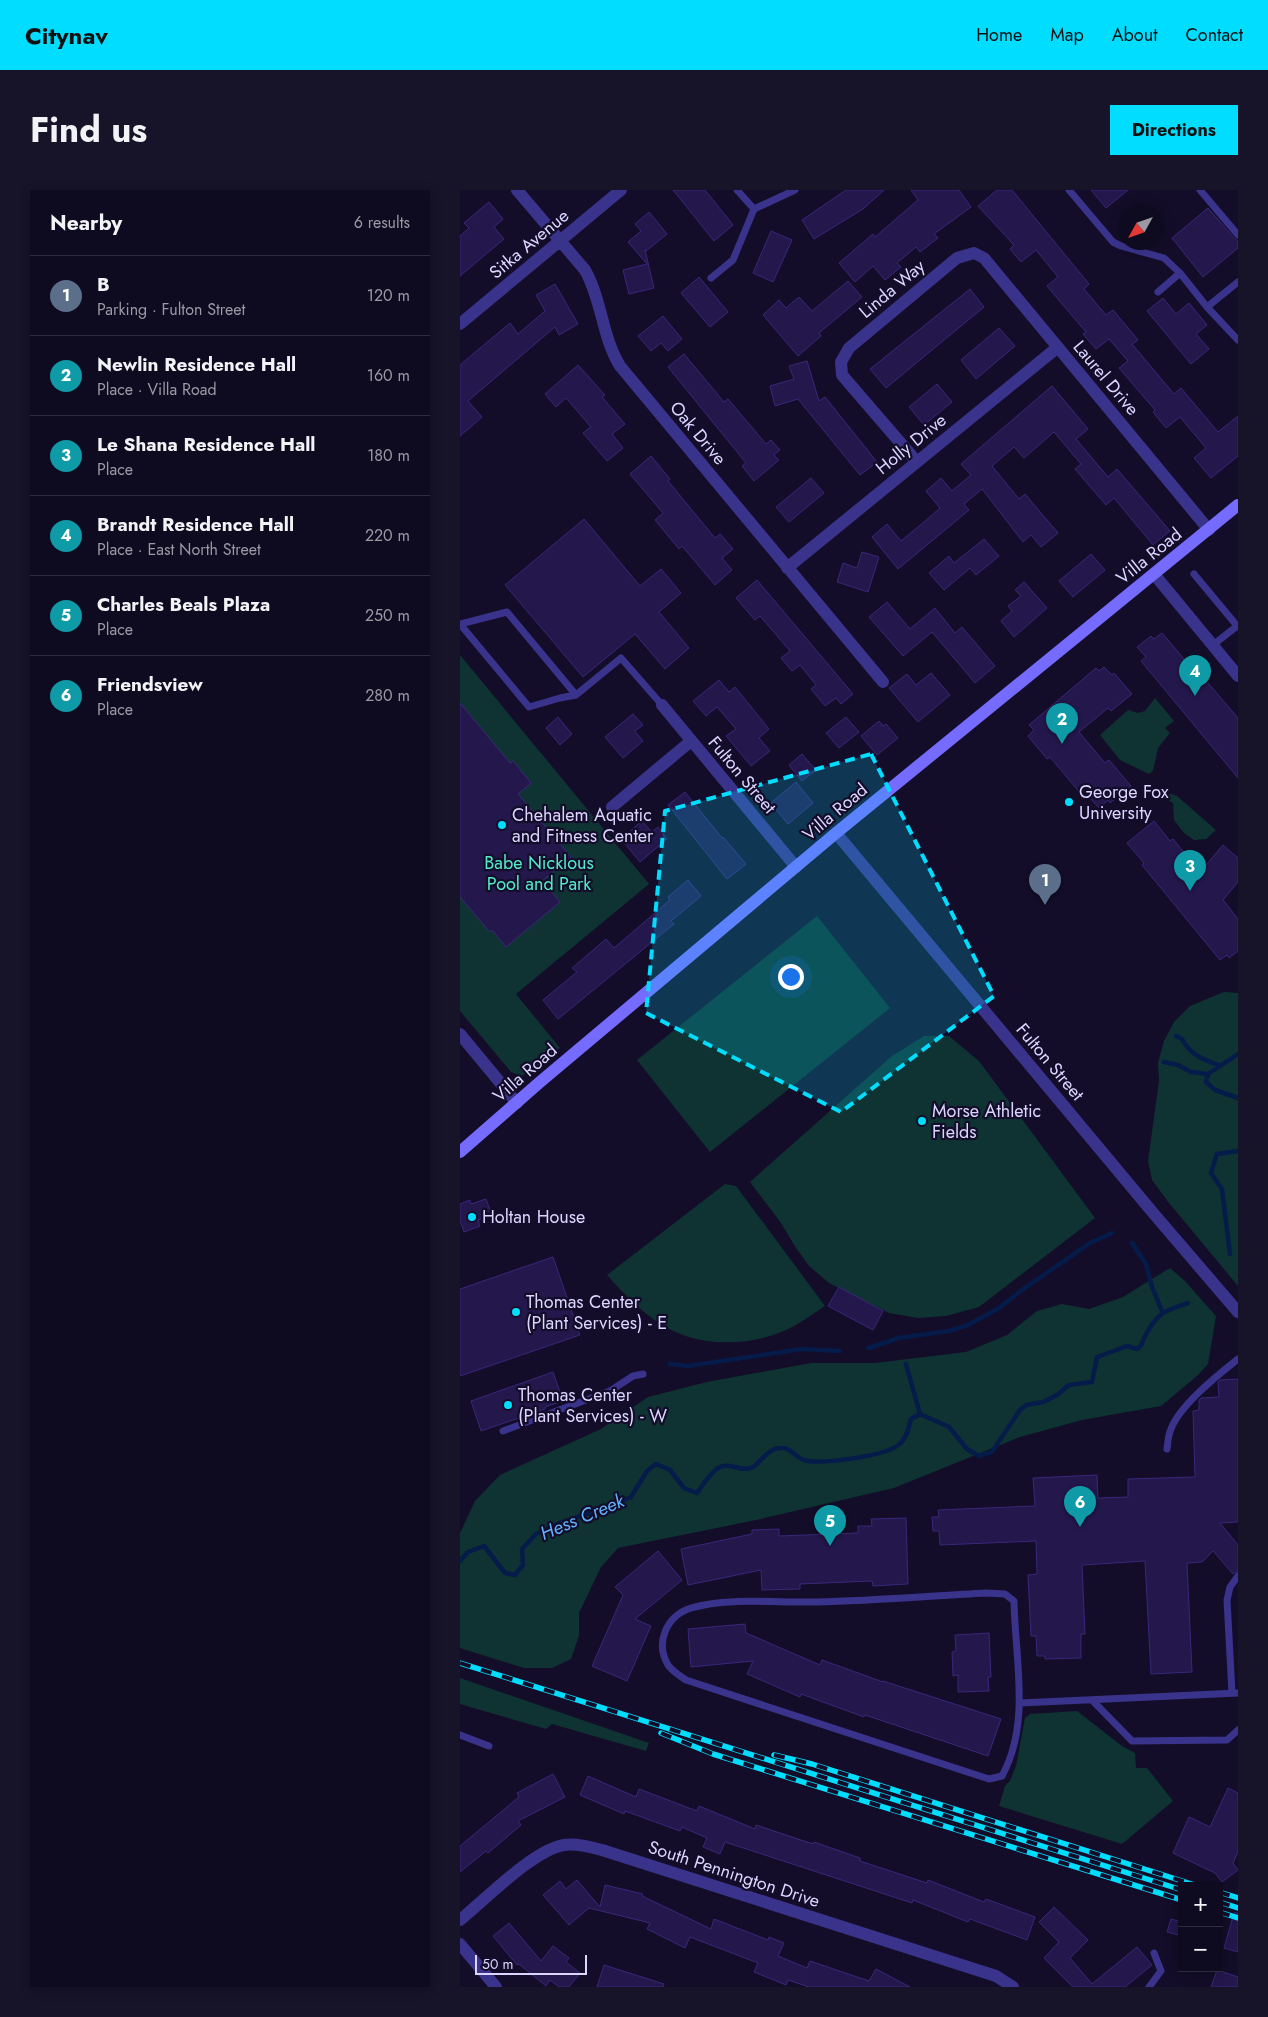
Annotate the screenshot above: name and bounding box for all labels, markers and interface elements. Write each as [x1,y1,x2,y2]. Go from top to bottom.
text: Citynav [25,18,108,53]
text: Home [976,22,1022,48]
text: Map [1050,22,1084,48]
text: About [1112,22,1157,48]
text: Contact [1185,22,1243,48]
text: Find us [30,105,147,155]
button: Directions [1110,105,1238,155]
street label: Sitka Avenue [484,203,574,285]
north arrow [1118,205,1163,250]
text: Nearby [50,208,122,238]
text: 6 results [354,211,410,234]
street label: Linda Way [853,254,931,324]
text: B [97,271,110,298]
text: 1 [62,284,70,307]
text: 120 m [367,284,410,307]
text: Parking · Fulton Street [97,298,245,321]
street label: Laurel Drive [1067,335,1145,421]
text: Newlin Residence Hall [97,351,296,378]
text: 2 [61,364,71,387]
text: 160 m [367,364,410,387]
text: Place · Villa Road [97,378,217,401]
street label: Oak Drive [664,395,732,471]
street label: Holly Drive [870,407,952,481]
text: Le Shana Residence Hall [97,431,315,458]
text: 3 [61,444,71,467]
text: 180 m [367,444,410,467]
text: Place [97,458,133,481]
text: Brandt Residence Hall [97,511,294,538]
street label: Villa Road [1111,521,1187,591]
text: 4 [60,524,72,547]
text: 220 m [365,524,410,547]
text: Place · East North Street [97,538,261,561]
text: Charles Beals Plaza [97,591,270,618]
text: 5 [61,604,71,627]
text: 250 m [365,604,410,627]
text: Place [97,618,133,641]
pin: 4 [1179,655,1211,696]
text: Friendsview [97,671,203,698]
text: 6 [61,684,71,707]
text: 280 m [365,684,410,707]
text: Place [97,698,133,721]
pin: 2 [1046,703,1078,744]
street label: Fulton Street [702,731,783,820]
street label: Villa Road [797,777,873,847]
place label: George Fox University [1079,779,1169,826]
marker: George Fox University [1063,796,1075,808]
place label: Chehalem Aquatic and Fitness Center [512,802,654,849]
marker: Chehalem Aquatic and Fitness Center [496,819,508,831]
park label: Babe Nicklous Pool and Park [484,850,594,897]
pin: 3 [1174,850,1206,891]
pin: 1 [1029,864,1061,905]
your location [778,964,804,990]
street label: Fulton Street [1010,1018,1091,1107]
street label: Villa Road [487,1038,563,1108]
place label: Morse Athletic Fields [932,1098,1041,1145]
marker: Morse Athletic Fields [916,1115,928,1127]
place label: Holtan House [482,1204,585,1230]
marker: Holtan House [466,1211,478,1223]
place label: Thomas Center (Plant Services) - E [526,1289,667,1336]
marker: Thomas Center (Plant Services) - E [510,1306,522,1318]
place label: Thomas Center (Plant Services) - W [518,1382,667,1429]
marker: Thomas Center (Plant Services) - W [502,1399,514,1411]
pin: 6 [1064,1486,1096,1527]
water label: Hess Creek [536,1487,629,1547]
pin: 5 [814,1505,846,1546]
street label: South Pennington Drive [645,1834,823,1914]
map controls [1178,1882,1223,1972]
button: + [1178,1882,1223,1927]
button: − [1178,1927,1223,1972]
scale bar [475,1952,588,1975]
text: 50 m [482,1954,513,1974]

